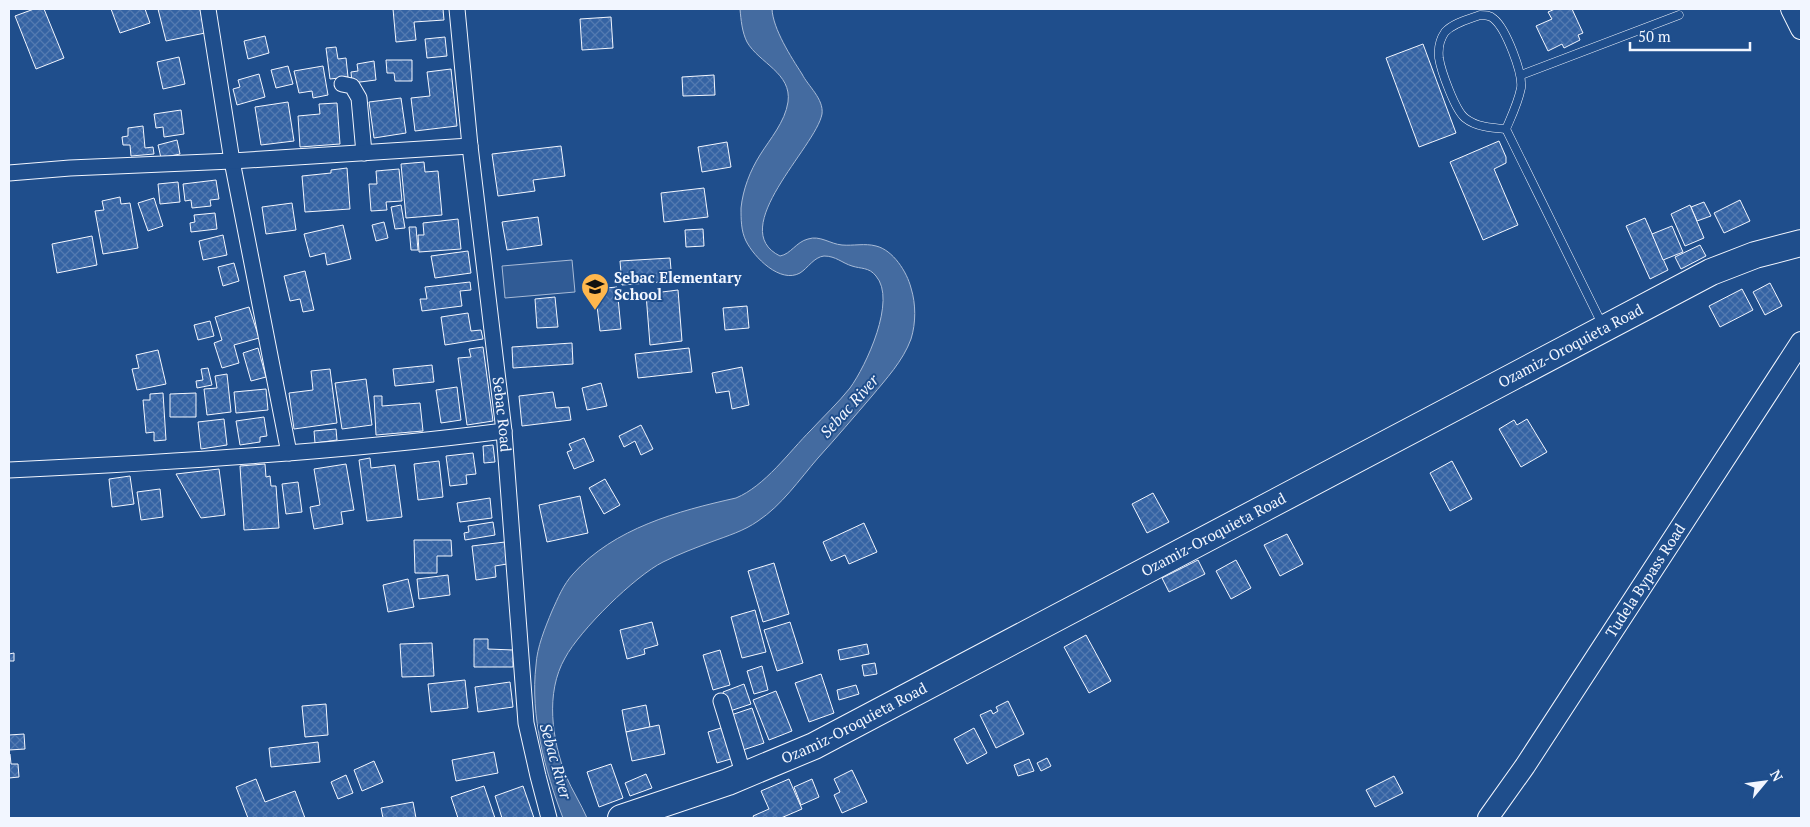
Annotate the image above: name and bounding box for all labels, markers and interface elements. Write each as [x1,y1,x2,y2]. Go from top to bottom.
scale bar [1630,20,1750,52]
text: 50 m [1638,26,1671,46]
place label: Sebac Elementary School [614,267,743,304]
school or university icon: Sebac Elementary School [580,272,610,311]
street label: Ozamiz-Oroquieta Road [1494,299,1646,392]
water label: Sebac River [815,369,884,442]
street label: Sebac Road [489,376,517,453]
street label: Ozamiz-Oroquieta Road [1137,488,1289,580]
street label: Tudela Bypass Road [1600,519,1689,641]
street label: Ozamiz-Oroquieta Road [778,677,930,768]
water label: Sebac River [535,720,578,802]
north arrow [1740,757,1790,807]
text: N [1766,766,1788,785]

